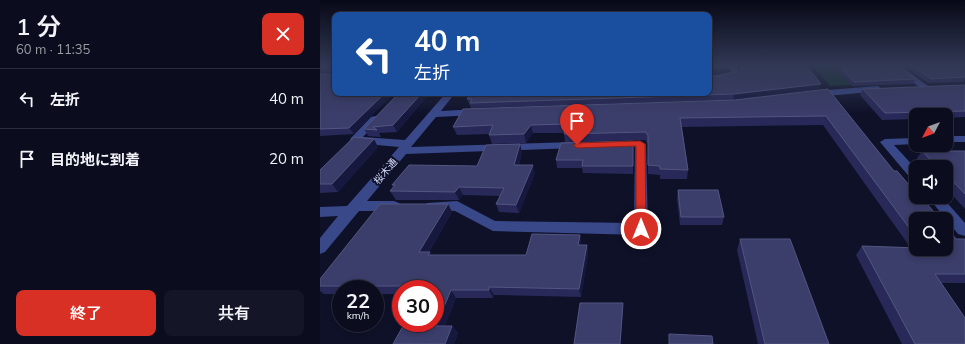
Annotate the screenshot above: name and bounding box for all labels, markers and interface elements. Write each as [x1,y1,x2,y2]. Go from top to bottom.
text: 1 分 [16,11,61,41]
button: close [262,13,304,55]
text: 40 m [414,23,480,58]
icon: left [348,28,400,80]
text: 60 m · 11:35 [16,41,90,57]
text: 左折 [414,61,450,84]
icon: left [16,88,38,110]
text: 40 m [269,89,304,108]
text: 左折 [50,90,80,109]
pin [560,104,594,145]
north arrow [909,108,953,152]
map controls [909,108,953,256]
icon: arrive [566,110,588,132]
icon: arrive [16,148,38,170]
text: 20 m [269,149,304,168]
text: 目的地に到着 [50,150,140,169]
street label: 桜木通 [371,156,400,187]
button: sound [909,160,953,204]
position arrow [620,208,662,250]
button: search [909,212,953,256]
speed limit sign: 30 [392,280,444,332]
text: 22 [346,288,370,313]
button: 終了 [16,290,156,336]
button: 共有 [164,290,304,336]
text: km/h [347,309,369,322]

